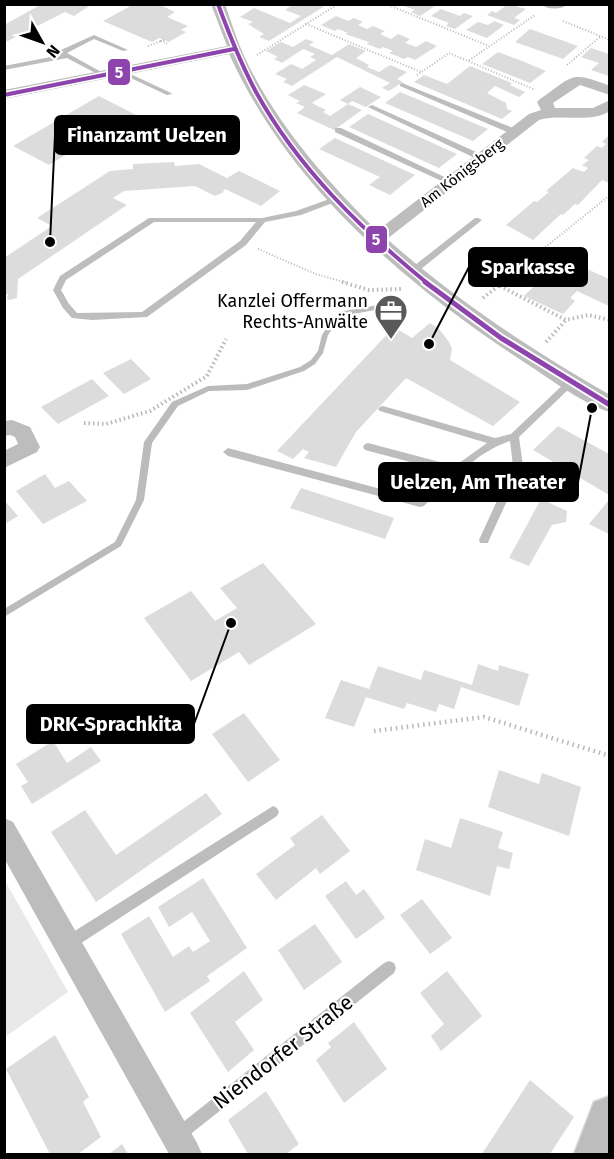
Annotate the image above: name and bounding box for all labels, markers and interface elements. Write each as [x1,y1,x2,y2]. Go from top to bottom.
north arrow [12,12,72,72]
text: N [42,41,64,61]
line badge: 5 [107,58,131,86]
text: 5 [115,63,124,82]
callout: Finanzamt Uelzen [55,116,239,154]
text: Finanzamt Uelzen [67,123,227,147]
street label: Am Königsberg [417,135,507,211]
line badge: 5 [365,225,388,254]
text: 5 [372,230,381,249]
callout: Sparkasse [469,248,587,286]
text: Sparkasse [481,255,575,279]
place label: Kanzlei Offermann Rechts-Anwälte [217,290,368,333]
office icon: Kanzlei Offermann Rechts-Anwälte [373,293,409,340]
callout: Uelzen, Am Theater [379,463,578,501]
text: Uelzen, Am Theater [390,470,567,494]
callout: DRK-Sprachkita [27,705,194,743]
text: DRK-Sprachkita [40,712,182,736]
street label: Niendorfer Straße [208,989,358,1115]

